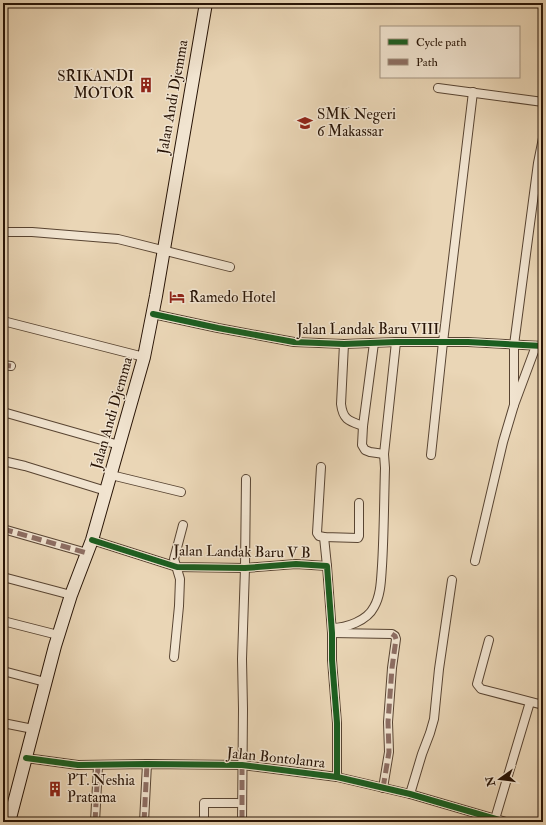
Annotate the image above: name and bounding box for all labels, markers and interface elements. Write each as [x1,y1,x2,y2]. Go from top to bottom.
legend [380,26,520,78]
text: Cycle path [416,35,467,50]
street label: Jalan Andi Djemma [153,37,194,157]
text: Path [416,55,439,70]
place label: SRIKANDI MOTOR [57,67,135,103]
building icon: SRIKANDI MOTOR [137,76,155,94]
place label: SMK Negeri 6 Makassar [317,105,396,141]
school or university icon: SMK Negeri 6 Makassar [296,114,314,132]
hotel icon: Ramedo Hotel [168,288,186,306]
place label: Ramedo Hotel [189,288,276,307]
street label: Jalan Landak Baru VIII [296,320,439,340]
street label: Jalan Andi Djemma [87,354,138,473]
street label: Jalan Landak Baru V B [172,541,311,564]
street label: Jalan Bontolanra [225,743,327,774]
north arrow [480,759,520,799]
place label: PT. Neshia Pratama [67,771,136,807]
text: N [483,774,499,789]
building icon: PT. Neshia Pratama [46,780,64,798]

